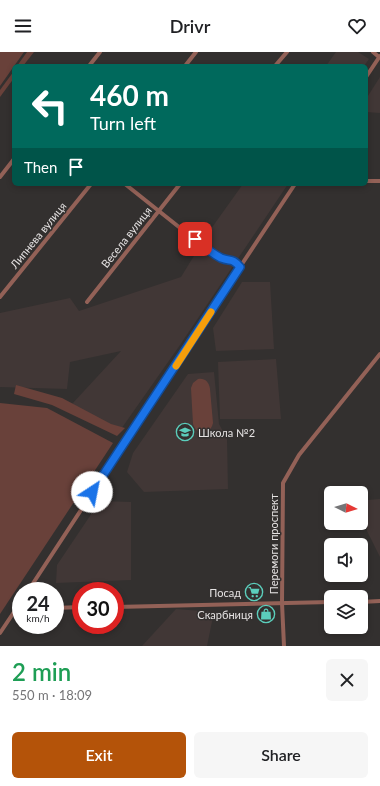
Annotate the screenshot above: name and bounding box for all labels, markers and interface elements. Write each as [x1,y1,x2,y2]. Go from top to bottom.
icon: menu [12,15,34,37]
text: Drivr [170,15,210,37]
icon: heart [346,15,368,37]
text: 460 m [90,78,169,112]
icon: left [24,80,76,132]
text: Turn left [90,112,156,134]
icon: arrive [65,156,87,178]
text: Then [24,158,57,176]
street label: Липнева вулиця [7,199,69,272]
street label: Весела вулиця [98,204,154,270]
pin [178,222,212,256]
icon: arrive [184,228,206,250]
school or university icon: Школа №2 [175,422,195,442]
place label: Школа №2 [198,426,255,439]
position arrow [71,471,113,513]
north arrow [324,486,368,530]
map controls [324,486,368,634]
street label: Перемоги проспект [267,493,280,594]
button: sound [324,538,368,582]
speed limit sign: 30 [72,582,124,634]
supermarket icon: Посад [244,582,264,602]
place label: Посад [209,586,241,599]
button: layers [324,590,368,634]
text: 24 [26,591,50,615]
shop icon: Скарбниця [256,604,276,624]
place label: Скарбниця [197,608,253,621]
text: km/h [26,612,50,624]
text: 2 min [12,657,71,686]
button: close [326,659,368,701]
text: 550 m · 18:09 [12,687,92,703]
button: Exit [12,732,186,778]
button: Share [194,732,368,778]

